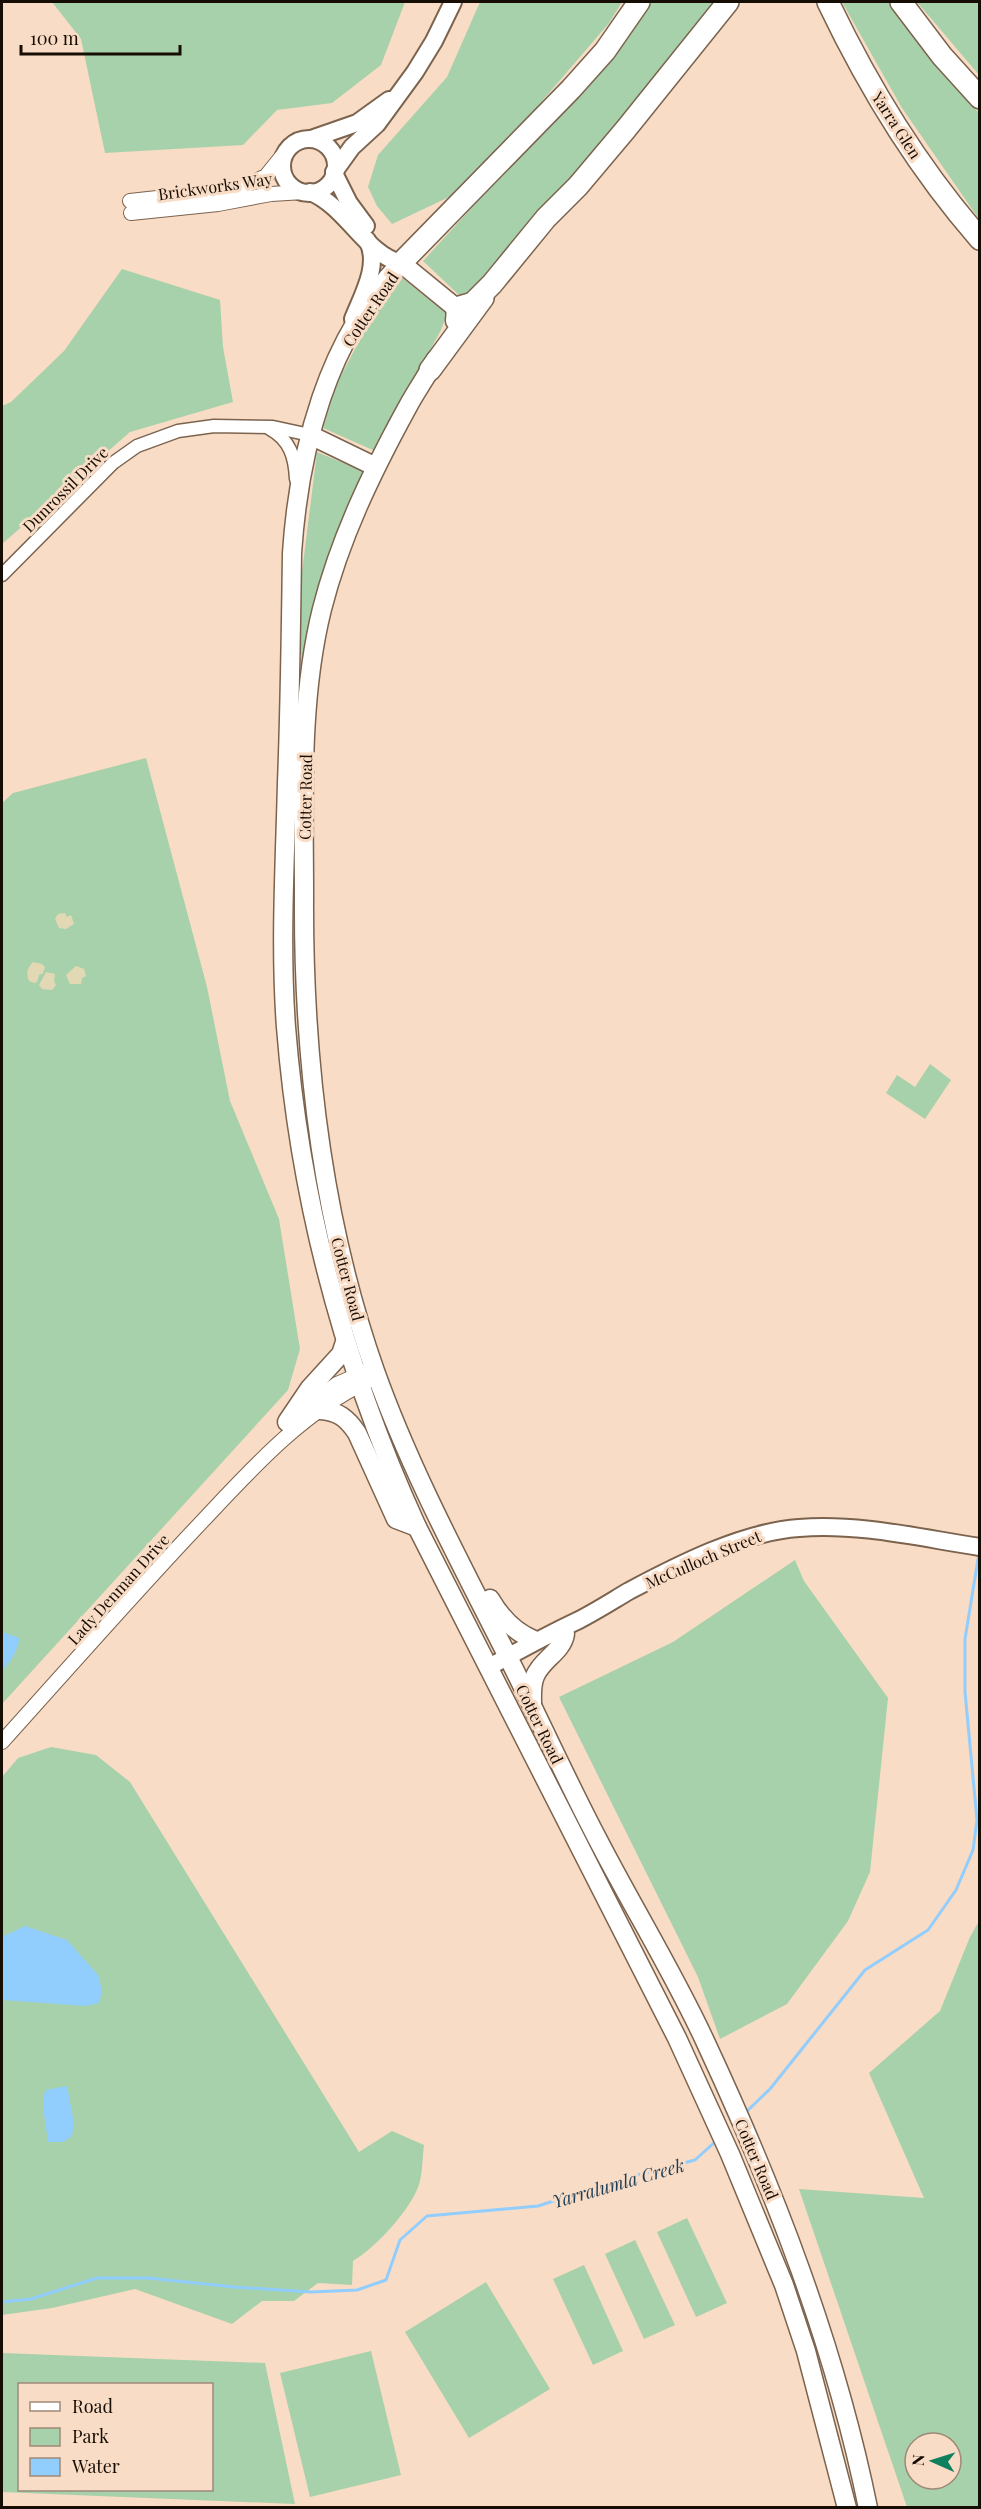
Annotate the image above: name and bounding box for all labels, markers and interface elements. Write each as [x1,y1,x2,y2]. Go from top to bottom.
scale bar [21,18,180,56]
text: 100 m [30,26,79,50]
street label: Yarra Glen [867,87,927,163]
street label: Brickworks Way [157,168,273,204]
street label: Cotter Road [337,268,403,350]
street label: Dunrossil Drive [18,442,112,536]
street label: Cotter Road [294,754,316,840]
street label: Cotter Road [327,1235,369,1323]
street label: McCulloch Street [642,1525,764,1593]
street label: Lady Denman Drive [63,1529,173,1649]
street label: Cotter Road [512,1681,568,1767]
street label: Cotter Road [731,2115,783,2203]
water label: Yarralumla Creek [549,2153,687,2213]
legend [18,2383,213,2491]
text: Road [72,2394,113,2418]
text: Park [72,2424,109,2448]
north arrow [903,2431,963,2491]
text: N [907,2453,928,2467]
text: Water [71,2454,120,2478]

